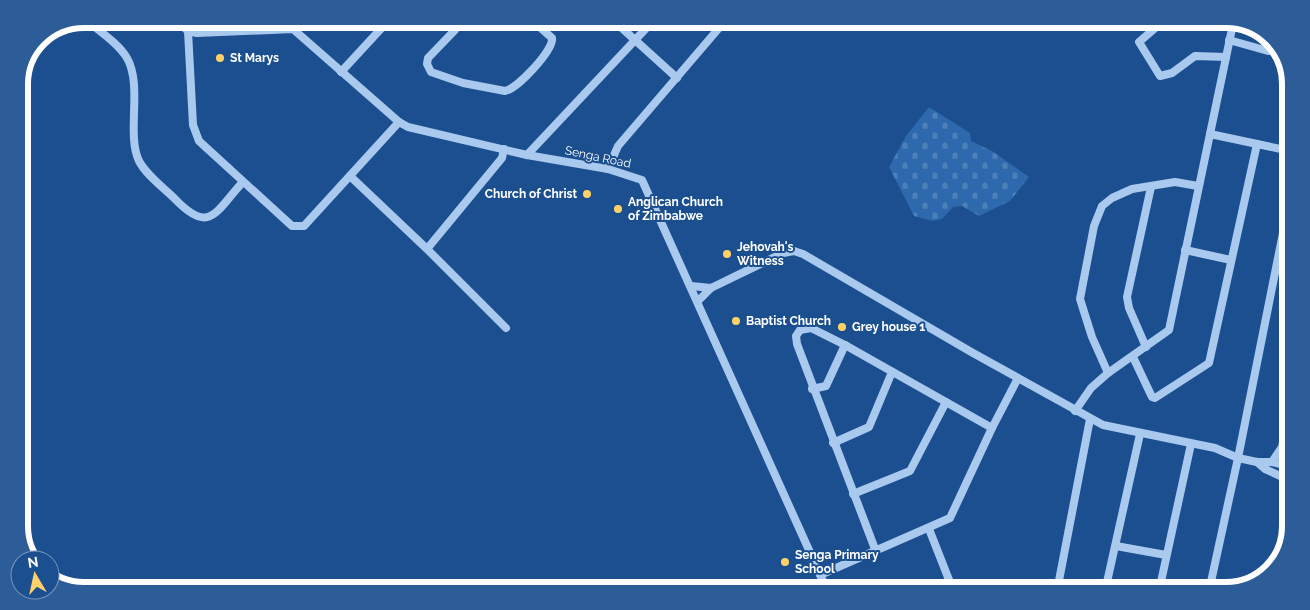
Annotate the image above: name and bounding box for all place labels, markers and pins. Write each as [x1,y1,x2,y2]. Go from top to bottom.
place label: St Marys [230,51,279,65]
marker: St Marys [214,52,226,64]
place label: Church of Christ [485,187,577,201]
marker: Church of Christ [581,188,593,200]
place label: Anglican Church of Zimbabwe [628,195,723,223]
marker: Anglican Church of Zimbabwe [612,203,624,215]
place label: Jehovah's Witness [737,240,793,268]
marker: Jehovah's Witness [721,248,733,260]
place label: Baptist Church [746,314,831,328]
marker: Baptist Church [730,315,742,327]
place label: Grey house 1 [852,320,925,334]
marker: Grey house 1 [836,321,848,333]
place label: Senga Primary School [795,548,879,576]
marker: Senga Primary School [779,556,791,568]

